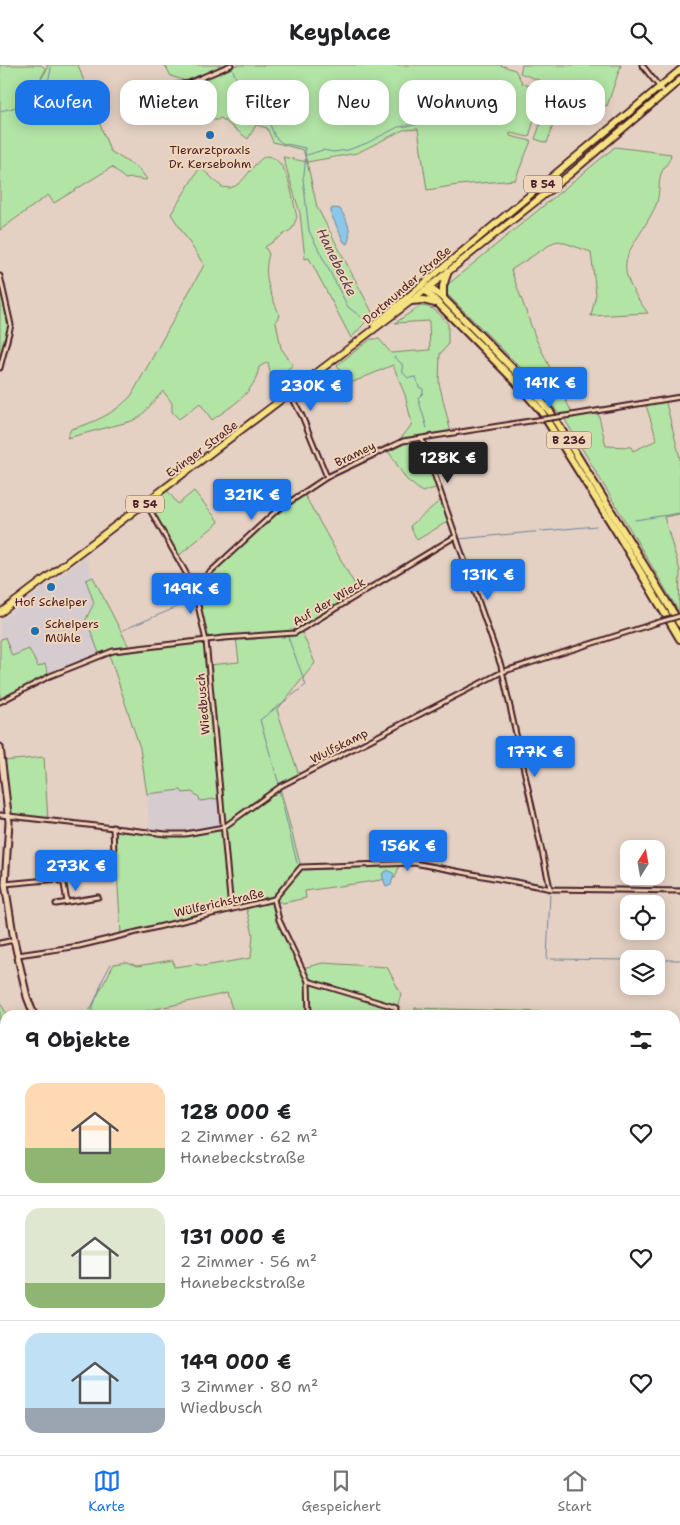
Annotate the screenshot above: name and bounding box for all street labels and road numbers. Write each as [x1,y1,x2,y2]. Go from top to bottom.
road number: B 54 [524,175,562,193]
street label: Dortmunder Straße [359,242,455,328]
street label: Evinger Straße [163,417,241,481]
road number: B 236 [546,431,592,449]
street label: Bramey [332,437,378,471]
road number: B 54 [126,495,164,513]
street label: Auf der Wieck [290,574,368,630]
street label: Wiedbusch [192,672,214,736]
street label: Wulfskamp [307,725,371,767]
street label: Wülferichstraße [172,885,266,921]

